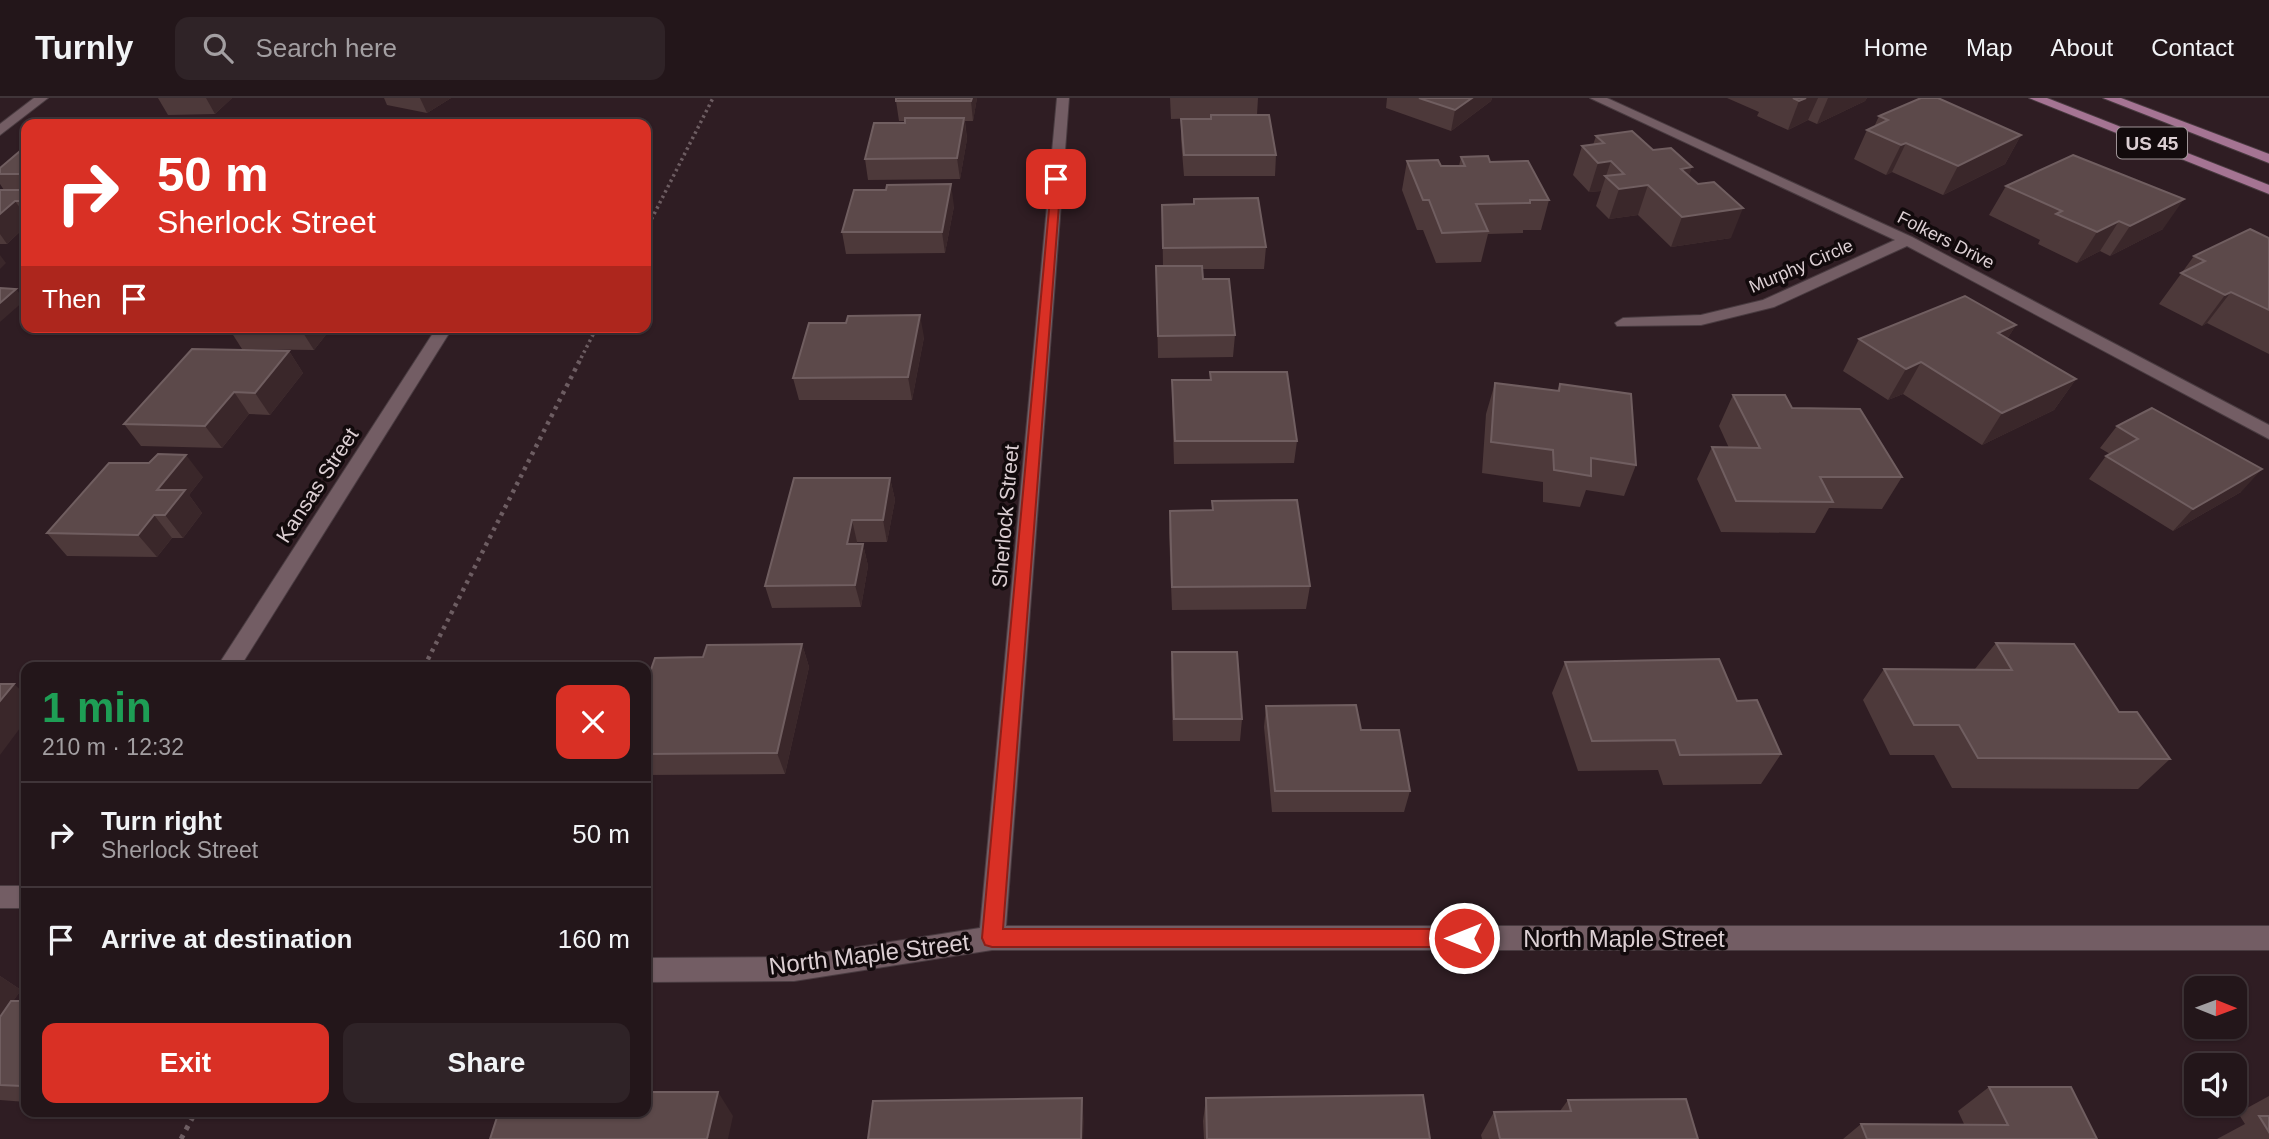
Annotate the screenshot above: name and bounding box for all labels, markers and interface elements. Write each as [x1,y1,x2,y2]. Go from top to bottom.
search box [175,17,665,80]
text: Turnly [35,29,133,66]
icon: search [199,29,237,67]
text: Search here [255,33,397,63]
text: Home [1864,34,1928,61]
text: Map [1966,34,2013,61]
text: About [2051,34,2113,61]
text: Contact [2151,34,2234,61]
road number: US 45 [2117,128,2187,158]
icon: right [42,147,133,238]
text: 50 m [157,147,269,201]
pin [1026,149,1086,209]
icon: arrive [1037,160,1075,198]
text: Sherlock Street [157,204,376,240]
street label: Folkers Drive [1894,207,1998,273]
street label: Murphy Circle [1746,235,1856,297]
icon: arrive [115,280,153,318]
text: Then [42,284,101,314]
street label: Kansas Street [271,423,363,547]
street label: Sherlock Street [987,443,1023,589]
text: 1 min [42,684,152,731]
button: close [556,685,630,759]
text: 210 m · 12:32 [42,734,184,760]
text: Turn right [101,806,222,836]
icon: right [42,816,80,854]
text: 50 m [572,819,630,849]
text: Sherlock Street [101,837,258,863]
position arrow [1427,901,1501,975]
icon: arrive [42,921,80,959]
text: Arrive at destination [101,924,352,954]
text: 160 m [558,924,630,954]
street label: North Maple Street [1523,925,1725,952]
street label: North Maple Street [767,928,971,980]
north arrow [2184,976,2247,1040]
map controls [2184,976,2247,1116]
button: Exit [42,1023,329,1103]
button: Share [343,1023,630,1103]
button: sound [2184,1053,2247,1116]

